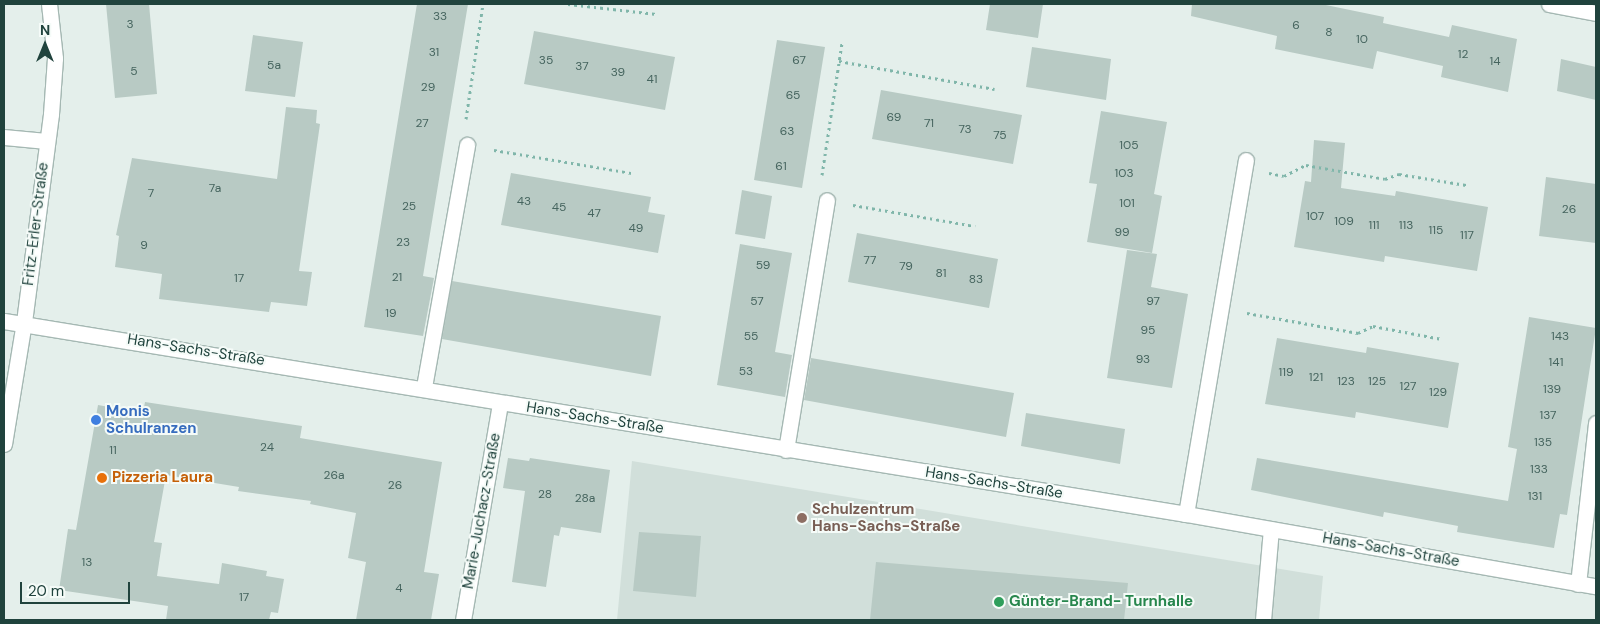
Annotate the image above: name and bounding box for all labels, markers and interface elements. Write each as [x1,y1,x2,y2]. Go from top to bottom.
house number: 33 [433,10,447,24]
house number: 3 [126,18,134,32]
house number: 6 [1292,19,1300,33]
north arrow [20,20,70,70]
text: N [40,21,50,39]
house number: 8 [1325,26,1333,40]
house number: 10 [1356,33,1368,47]
house number: 31 [429,46,439,60]
house number: 12 [1458,48,1468,62]
house number: 35 [539,54,553,68]
house number: 67 [792,54,806,68]
house number: 14 [1489,55,1501,69]
house number: 5a [267,59,281,73]
house number: 37 [575,60,589,74]
house number: 5 [130,65,138,79]
house number: 39 [611,66,625,80]
house number: 41 [646,73,658,87]
house number: 29 [421,81,435,95]
house number: 65 [786,89,800,103]
house number: 69 [887,111,901,125]
house number: 27 [415,117,429,131]
house number: 71 [924,117,934,131]
house number: 73 [958,123,972,137]
house number: 63 [780,125,794,139]
house number: 75 [993,129,1007,143]
house number: 105 [1119,139,1139,153]
house number: 61 [775,160,787,174]
street label: Fritz-Erler-Straße [20,161,52,287]
house number: 103 [1114,167,1134,181]
house number: 7a [209,182,221,196]
house number: 7 [148,187,154,201]
house number: 43 [517,195,531,209]
house number: 101 [1119,197,1135,211]
house number: 25 [402,200,416,214]
house number: 45 [552,201,566,215]
house number: 26 [1562,203,1576,217]
house number: 47 [587,207,601,221]
house number: 107 [1306,210,1324,224]
house number: 109 [1334,215,1354,229]
house number: 111 [1368,219,1380,233]
house number: 113 [1399,219,1413,233]
house number: 49 [629,222,643,236]
house number: 115 [1429,224,1443,238]
house number: 99 [1114,226,1130,240]
house number: 117 [1460,229,1474,243]
house number: 23 [396,236,410,250]
house number: 9 [140,239,148,253]
house number: 77 [864,254,876,268]
house number: 59 [756,259,770,273]
house number: 79 [899,260,913,274]
house number: 81 [936,267,946,281]
house number: 21 [392,271,402,285]
house number: 17 [234,272,244,286]
house number: 83 [969,273,983,287]
house number: 57 [750,295,764,309]
house number: 97 [1146,295,1160,309]
house number: 19 [385,307,397,321]
house number: 95 [1141,324,1155,338]
street label: Hans-Sachs-Straße [126,330,266,370]
house number: 55 [744,330,758,344]
house number: 143 [1551,330,1569,344]
house number: 93 [1136,353,1150,367]
house number: 141 [1549,356,1563,370]
house number: 53 [739,365,753,379]
house number: 119 [1278,366,1294,380]
house number: 121 [1309,371,1323,385]
house number: 123 [1337,375,1355,389]
house number: 125 [1368,375,1386,389]
house number: 127 [1400,380,1416,394]
house number: 139 [1543,383,1561,397]
house number: 129 [1429,386,1447,400]
street label: Hans-Sachs-Straße [525,398,665,438]
place label: Monis Schulranzen [106,402,196,437]
house number: 137 [1539,409,1557,423]
marker: Monis Schulranzen [90,414,102,426]
street label: Marie-Juchacz-Straße [459,432,505,590]
house number: 135 [1534,436,1552,450]
house number: 24 [260,441,274,455]
house number: 11 [109,444,117,458]
street label: Hans-Sachs-Straße [924,463,1064,503]
house number: 133 [1530,463,1548,477]
place label: Pizzeria Laura [112,469,213,487]
house number: 26a [324,469,344,483]
marker: Pizzeria Laura [96,472,108,484]
house number: 26 [388,479,402,493]
house number: 28 [538,488,552,502]
house number: 131 [1528,490,1542,504]
house number: 28a [575,492,595,506]
place label: Schulzentrum Hans-Sachs-Straße [812,500,960,535]
marker: Schulzentrum Hans-Sachs-Straße [796,512,808,524]
street label: Hans-Sachs-Straße [1321,529,1461,571]
house number: 13 [82,556,92,570]
scale bar [22,572,132,604]
text: 20 m [28,581,64,601]
house number: 4 [395,582,403,596]
house number: 17 [239,591,249,605]
place label: Günter-Brand- Turnhalle [1009,593,1193,611]
marker: Günter-Brand- Turnhalle [993,596,1005,608]

